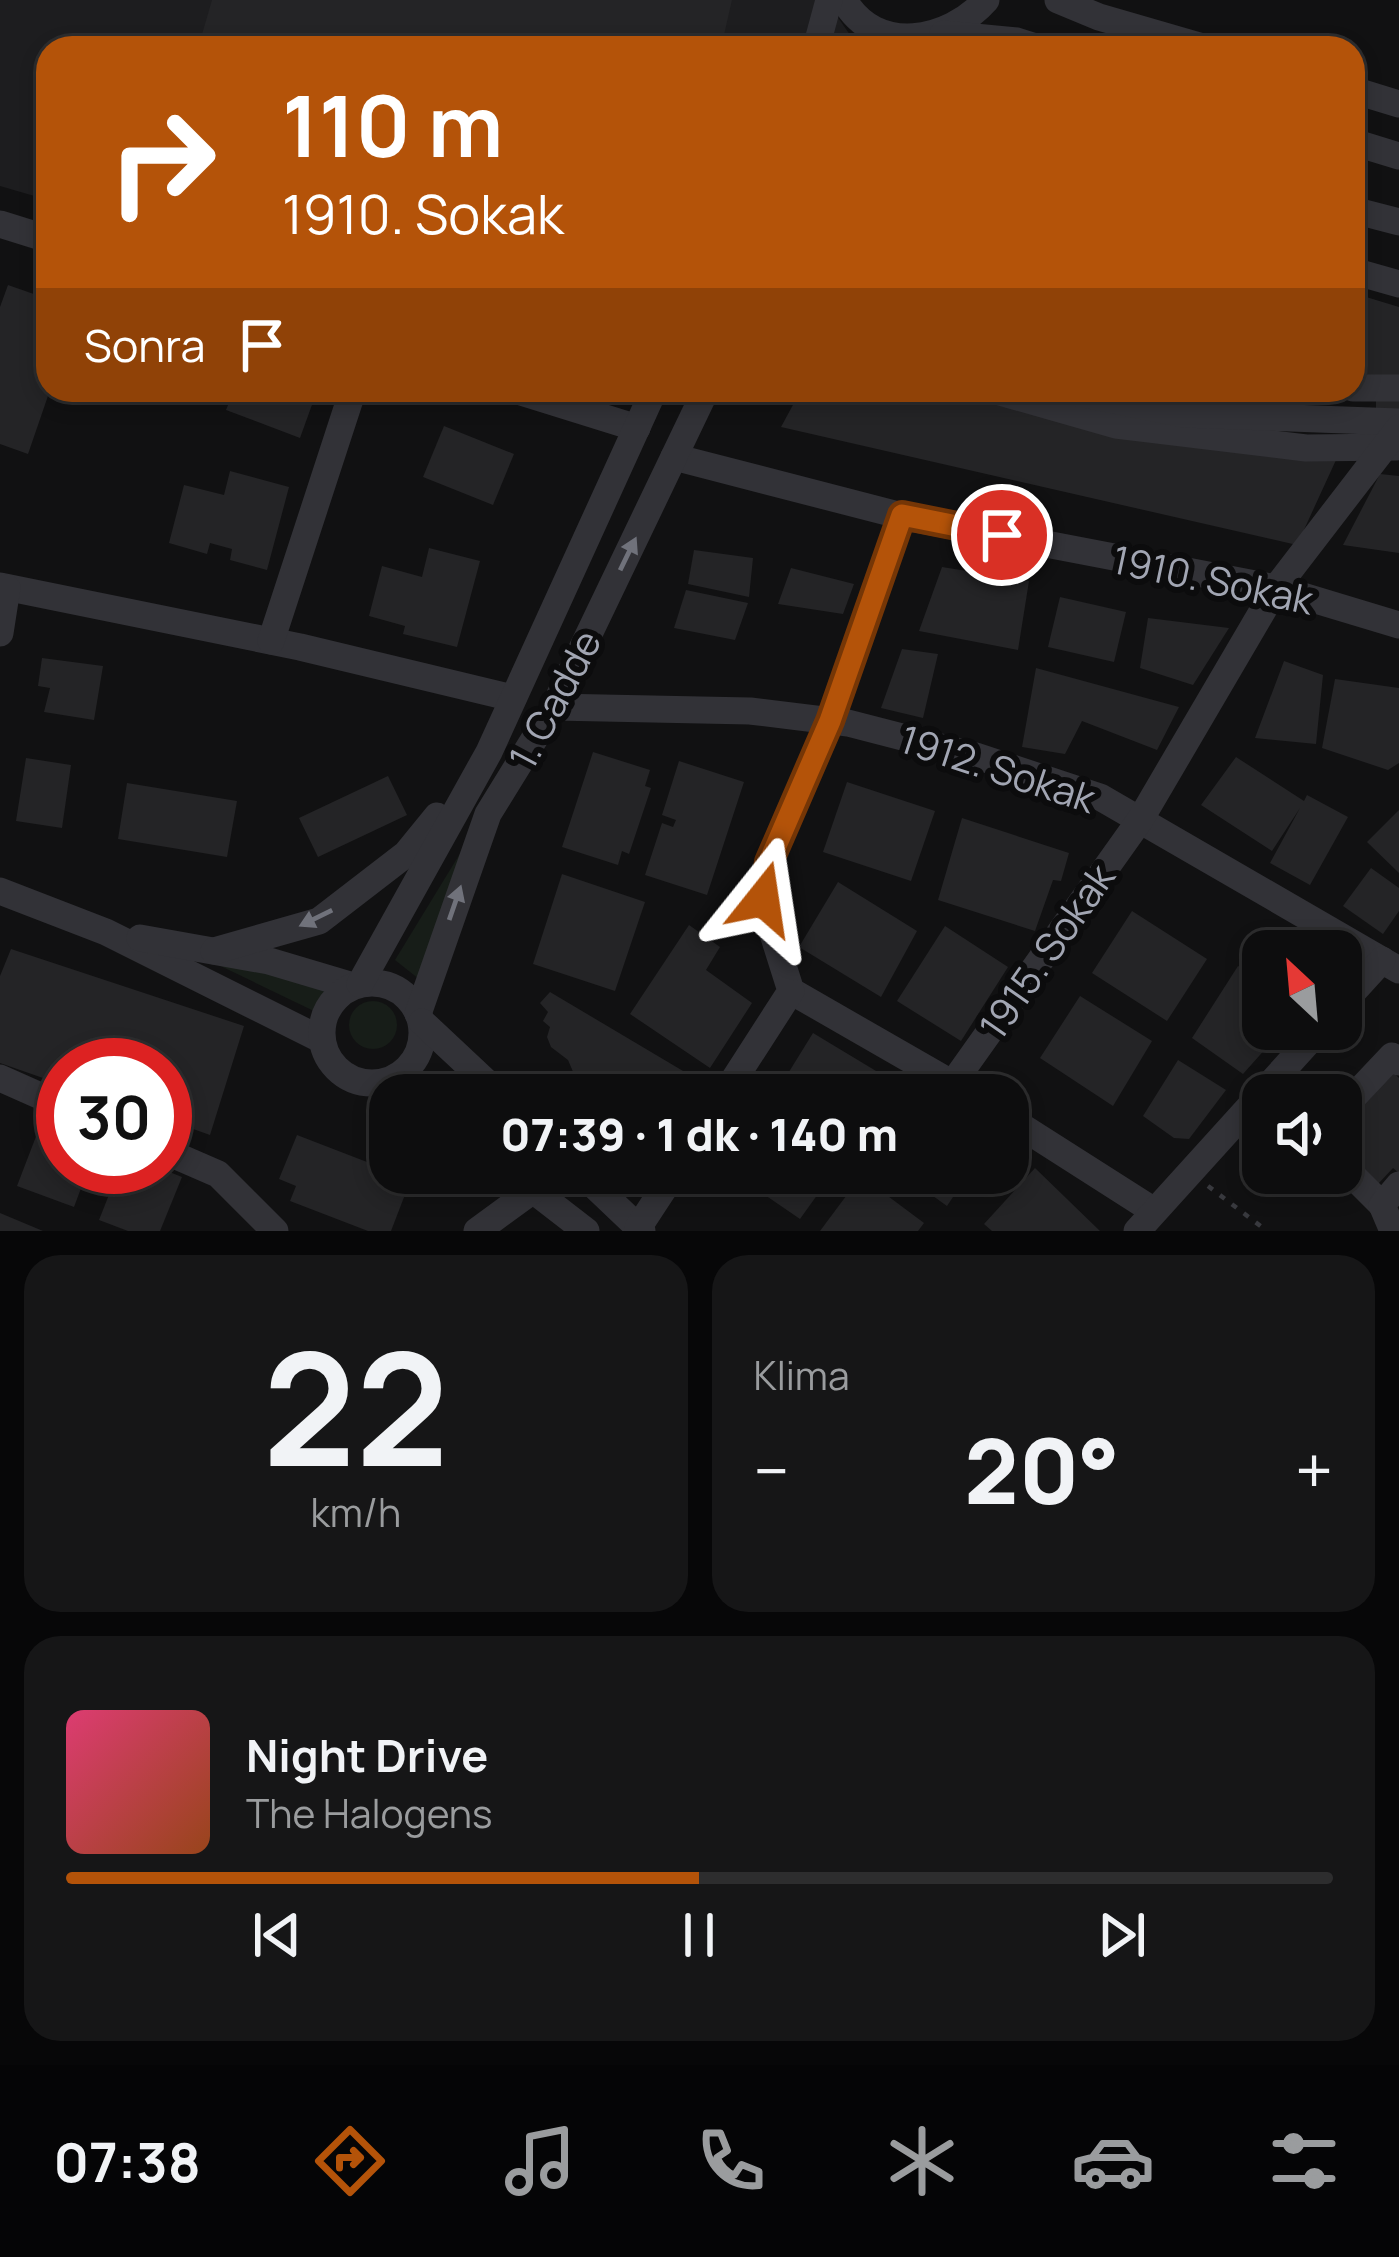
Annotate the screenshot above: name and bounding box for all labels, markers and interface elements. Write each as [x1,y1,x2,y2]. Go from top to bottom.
text: 110 m [282,67,503,182]
icon: right [84,84,240,240]
text: 1910. Sokak [282,176,564,250]
icon: arrive [229,312,295,378]
text: Sonra [84,314,205,376]
pin [951,484,1053,586]
icon: arrive [969,502,1035,568]
street label: 1910. Sokak [1108,531,1320,627]
one-way arrow [618,536,638,571]
street label: 1. Cadde [495,620,613,778]
street label: 1912. Sokak [894,711,1104,825]
position arrow [700,836,826,962]
street label: 1915. Sokak [966,851,1127,1049]
one-way arrow [447,885,465,921]
one-way arrow [298,908,333,928]
north arrow [1242,930,1362,1050]
map controls [1242,930,1362,1194]
speed limit sign: 30 [36,1038,192,1194]
button: sound [1242,1074,1362,1194]
text: 07:39 · 1 dk · 140 m [500,1103,898,1165]
text: 22 [263,1300,449,1513]
text: Klima [754,1348,850,1402]
text: 20° [964,1408,1120,1531]
text: − [754,1425,789,1515]
text: + [1295,1425,1333,1515]
text: km/h [310,1485,401,1539]
text: Night Drive [246,1724,488,1786]
text: The Halogens [246,1786,493,1840]
icon: previous [244,1902,310,1968]
icon: pause [666,1902,732,1968]
icon: next [1089,1902,1155,1968]
icon: directions [308,2119,392,2203]
icon: music [498,2119,582,2203]
icon: phone [689,2119,773,2203]
icon: climate [880,2119,964,2203]
icon: car [1071,2119,1155,2203]
icon: filters [1262,2119,1346,2203]
text: 07:38 [53,2124,201,2198]

